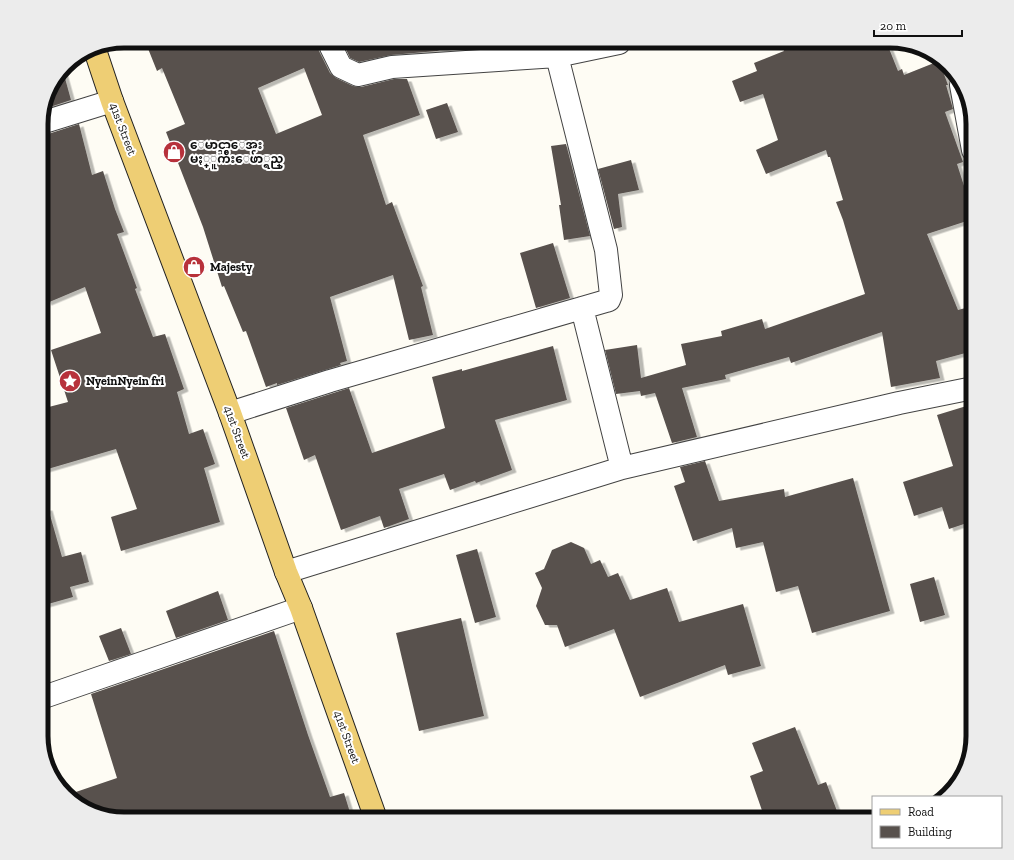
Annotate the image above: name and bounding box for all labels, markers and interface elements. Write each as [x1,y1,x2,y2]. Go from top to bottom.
scale bar [874,12,962,38]
text: 20 m [880,19,907,33]
street label: 41st Street [107,101,140,158]
place label: ေမာင္သာေအး မႏ္ူက်ီးေဖ်ာ္ရည္ [190,138,283,170]
shop icon: ေမာင္သာေအး မႏ္ူက်ီးေဖ်ာ္ရည္ [161,139,187,165]
shop icon: Majesty [181,254,207,280]
place label: Majesty [210,260,253,275]
place icon: NyeinNyein fri [57,368,83,394]
place label: NyeinNyein fri [86,374,165,388]
street label: 41st Street [221,404,253,461]
street label: 41st Street [331,709,363,766]
legend [872,796,1002,848]
text: Road [908,805,934,819]
text: Building [908,825,952,839]

